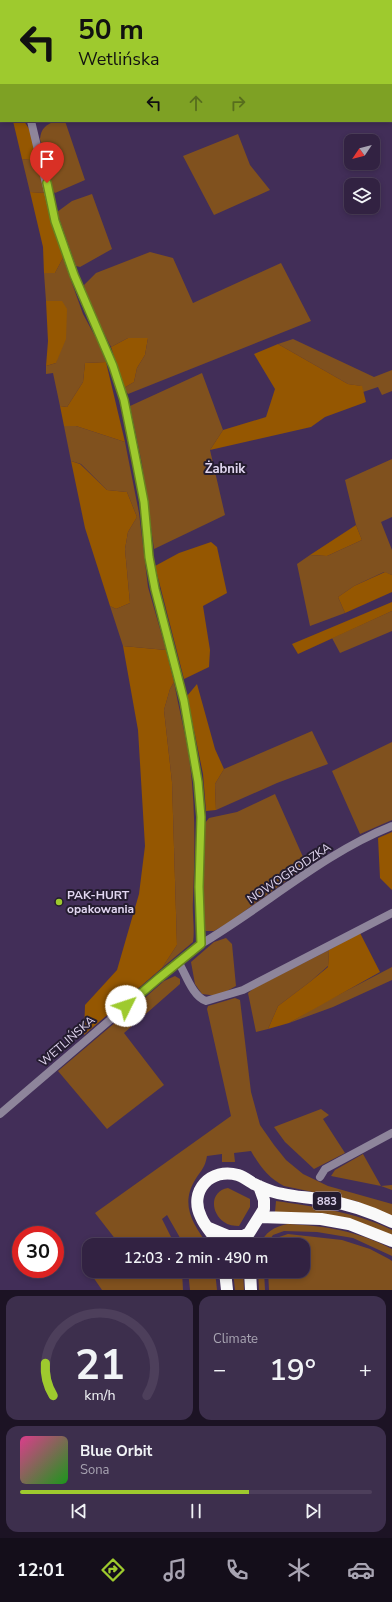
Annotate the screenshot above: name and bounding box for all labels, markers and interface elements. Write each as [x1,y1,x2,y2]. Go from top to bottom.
text: 50 m [78,11,144,49]
icon: left [12,16,64,68]
text: Wetlińska [78,47,159,71]
icon: left [143,92,165,114]
icon: ahead [185,92,207,114]
icon: right [227,92,249,114]
north arrow [344,134,380,170]
map controls [344,134,380,214]
pin [30,142,64,183]
icon: arrive [36,148,58,170]
button: layers [344,178,380,214]
district label: Żabnik [205,460,246,478]
street label: NOWOGRODZKA [244,839,334,907]
place label: PAK-HURT opakowania [67,887,134,917]
marker: PAK-HURT opakowania [54,897,64,907]
position arrow [105,985,147,1027]
street label: WETLIŃSKA [36,1012,98,1070]
road number: 883 [313,1192,341,1210]
speed limit sign: 30 [12,1226,64,1278]
text: 12:03 · 2 min · 490 m [124,1248,268,1268]
text: Climate [213,1330,258,1348]
text: 21 [75,1337,124,1394]
text: 19° [269,1350,316,1391]
text: − [213,1355,226,1385]
text: + [359,1355,372,1385]
text: km/h [84,1386,115,1405]
text: Blue Orbit [80,1441,152,1461]
text: Sona [80,1461,110,1479]
icon: previous [68,1500,90,1522]
icon: pause [185,1500,207,1522]
icon: next [302,1500,324,1522]
icon: directions [99,1556,127,1584]
icon: music [161,1556,189,1584]
icon: phone [223,1556,251,1584]
icon: climate [285,1556,313,1584]
icon: car [347,1556,375,1584]
text: 12:01 [17,1558,65,1582]

